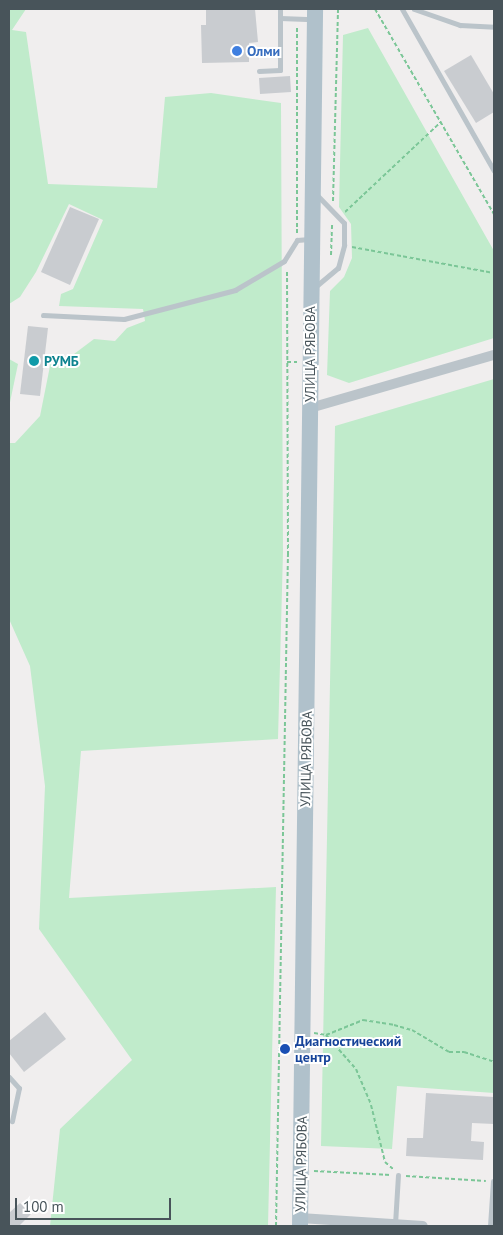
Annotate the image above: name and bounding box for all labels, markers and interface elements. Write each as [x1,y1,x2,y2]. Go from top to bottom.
place label: Олми [247,43,280,59]
marker: Олми [231,45,243,57]
street label: УЛИЦА РЯБОВА [302,306,318,402]
place label: РУМБ [44,353,79,369]
marker: РУМБ [28,355,40,367]
street label: УЛИЦА РЯБОВА [297,711,315,807]
place label: Диагностический центр [295,1033,401,1066]
marker: Диагностический центр [279,1043,291,1055]
street label: УЛИЦА РЯБОВА [292,1116,310,1212]
scale bar [18,1188,174,1220]
text: 100 m [23,1197,64,1216]

